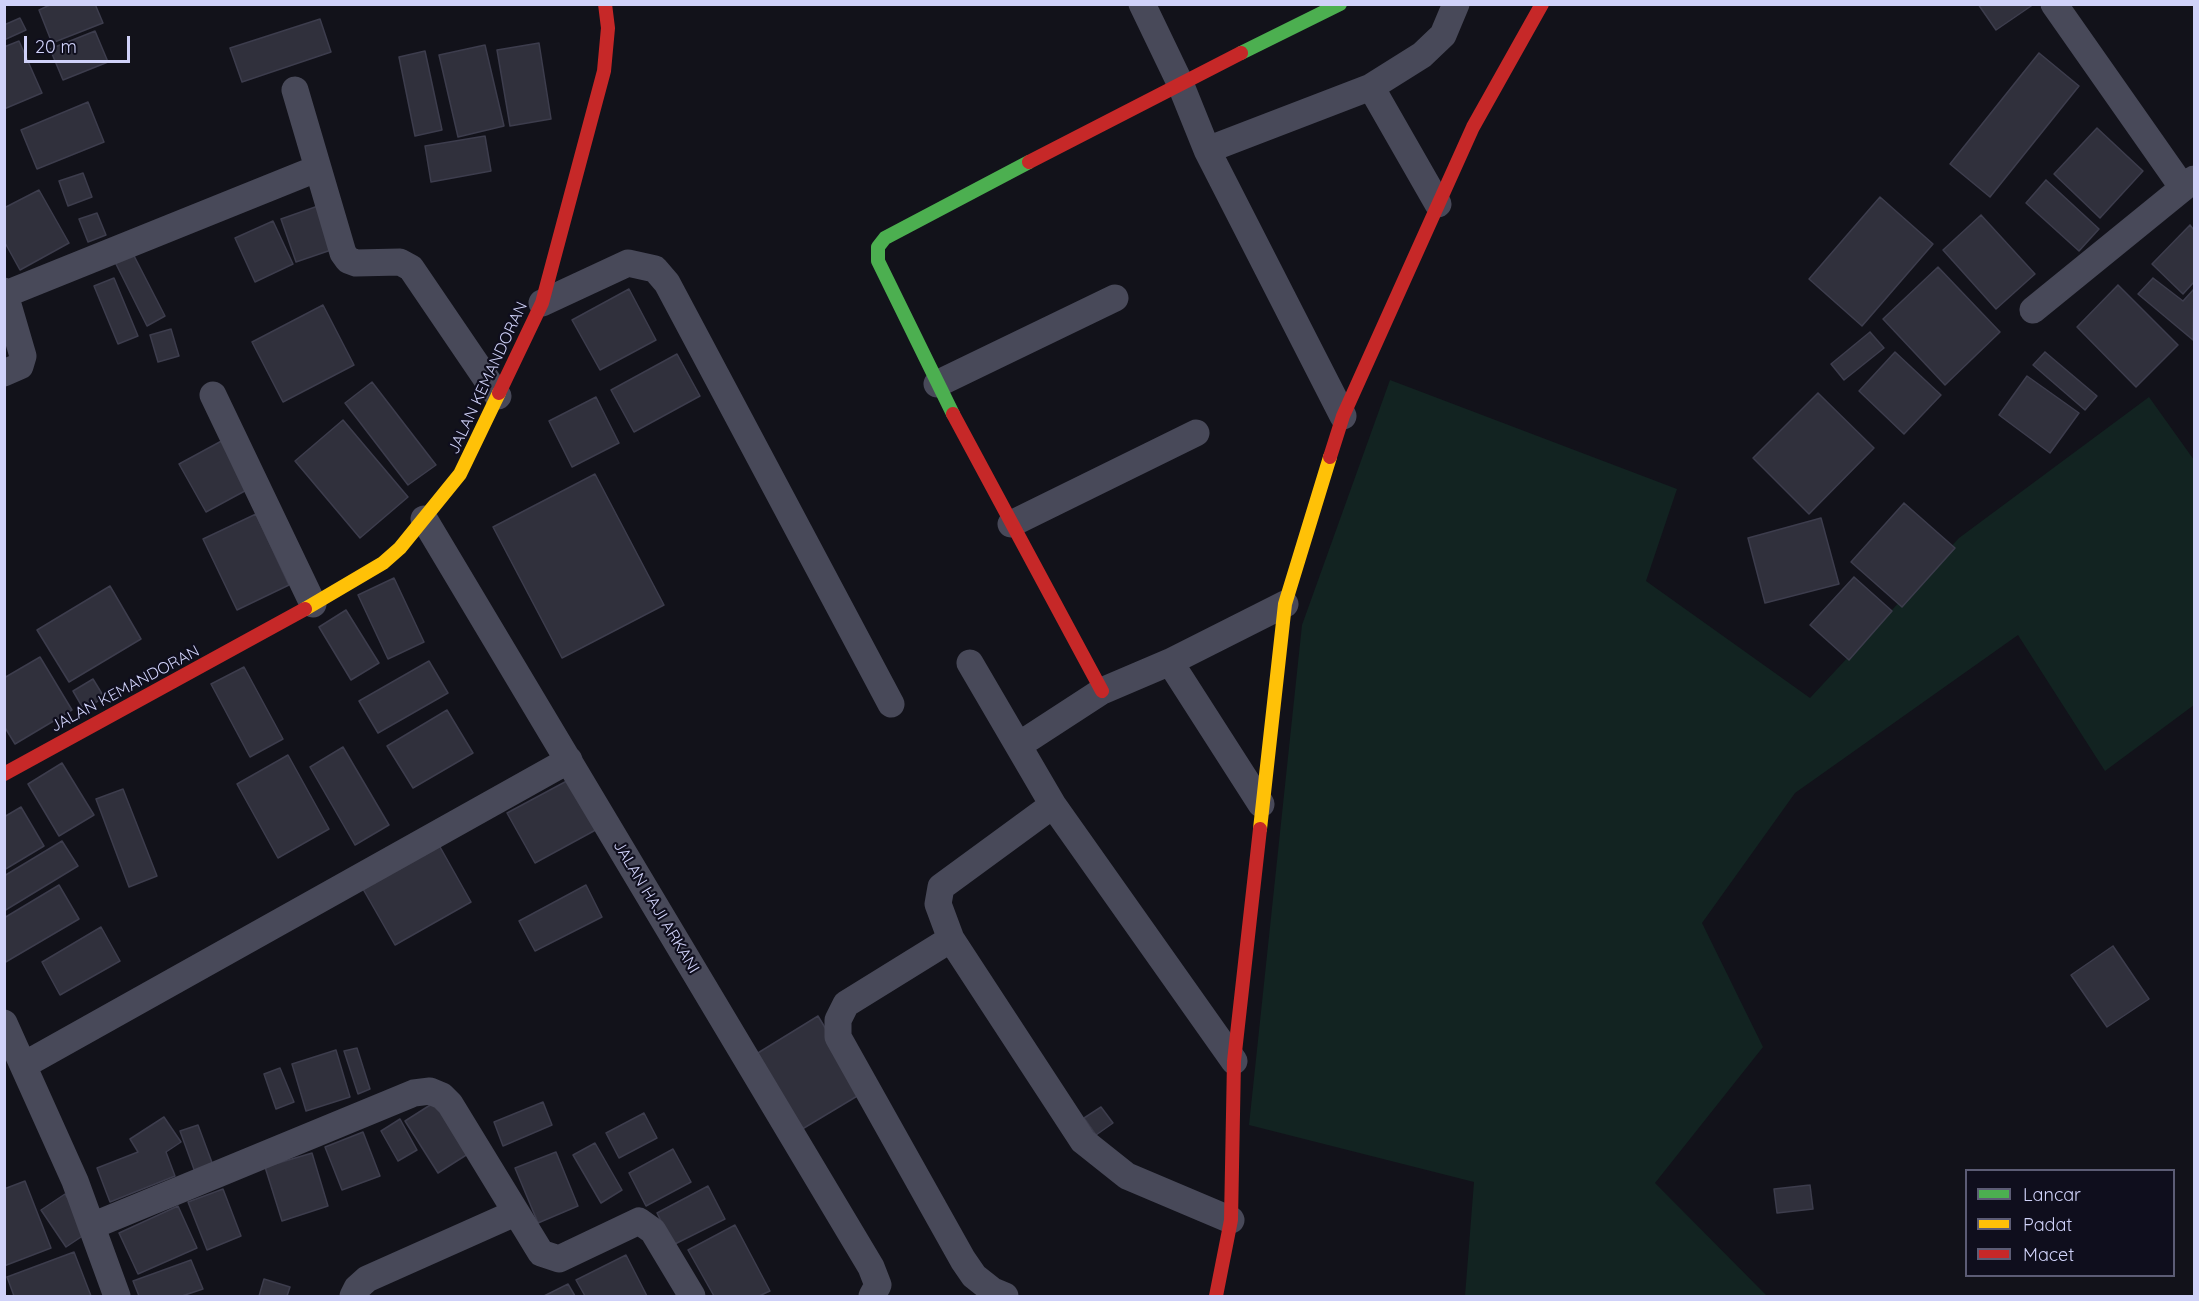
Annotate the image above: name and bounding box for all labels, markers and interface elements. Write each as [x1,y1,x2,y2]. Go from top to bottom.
scale bar [27,24,134,62]
text: 20 m [35,35,77,58]
street label: JALAN KEMANDORAN [444,299,532,457]
street label: JALAN KEMANDORAN [47,642,203,736]
street label: JALAN HAJI ARKANI [609,837,703,977]
legend [1965,1169,2175,1277]
text: Lancar [2023,1183,2081,1206]
text: Padat [2023,1213,2072,1236]
text: Macet [2023,1243,2074,1266]

